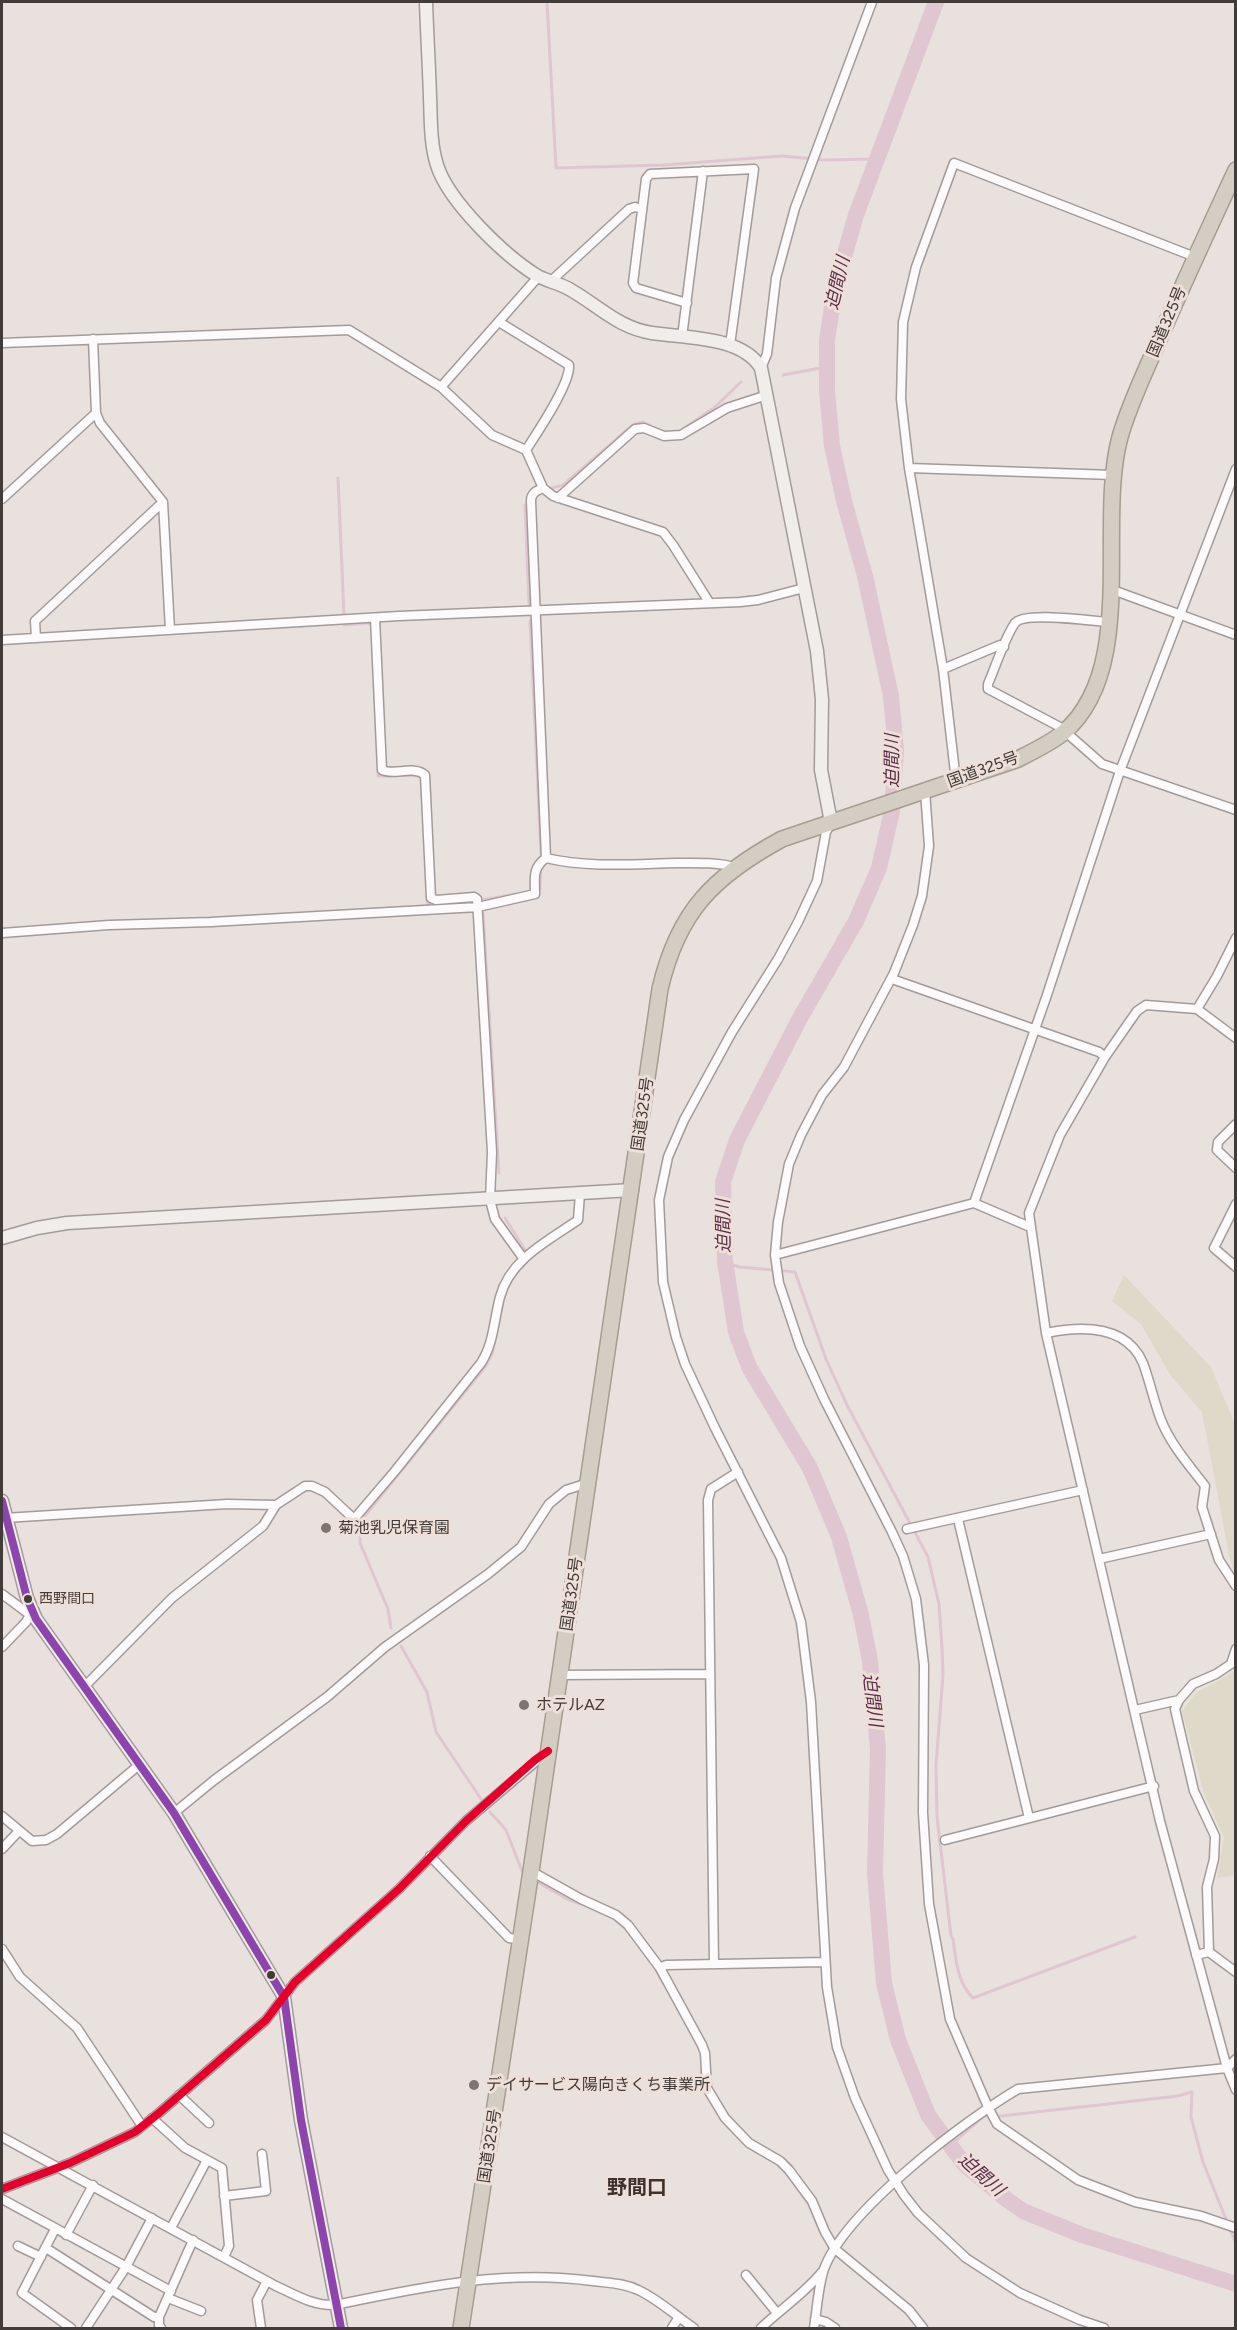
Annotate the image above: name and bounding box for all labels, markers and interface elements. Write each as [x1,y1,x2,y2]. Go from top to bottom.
water label: 迫間川 [821,254,855,312]
street label: 国道325号 [1144,284,1190,360]
water label: 迫間川 [882,734,904,788]
street label: 国道325号 [945,748,1021,792]
street label: 国道325号 [628,1076,658,1152]
water label: 迫間川 [713,1199,735,1253]
place label: 菊池乳児保育園 [338,1518,450,1538]
marker: 菊池乳児保育園 [319,1521,333,1535]
street label: 国道325号 [557,1556,587,1632]
place label: 西野間口 [39,1591,95,1607]
marker: 西野間口 [22,1593,34,1605]
water label: 迫間川 [858,1672,886,1728]
place label: ホテルAZ [536,1695,605,1715]
marker: ホテルAZ [517,1698,531,1712]
unlabelled marker [265,1969,277,1981]
place label: デイサービス陽向きくち事業所 [486,2075,710,2095]
marker: デイサービス陽向きくち事業所 [467,2078,481,2092]
street label: 国道325号 [475,2108,505,2184]
water label: 迫間川 [954,2149,1008,2201]
district label: 野間口 [607,2176,667,2200]

